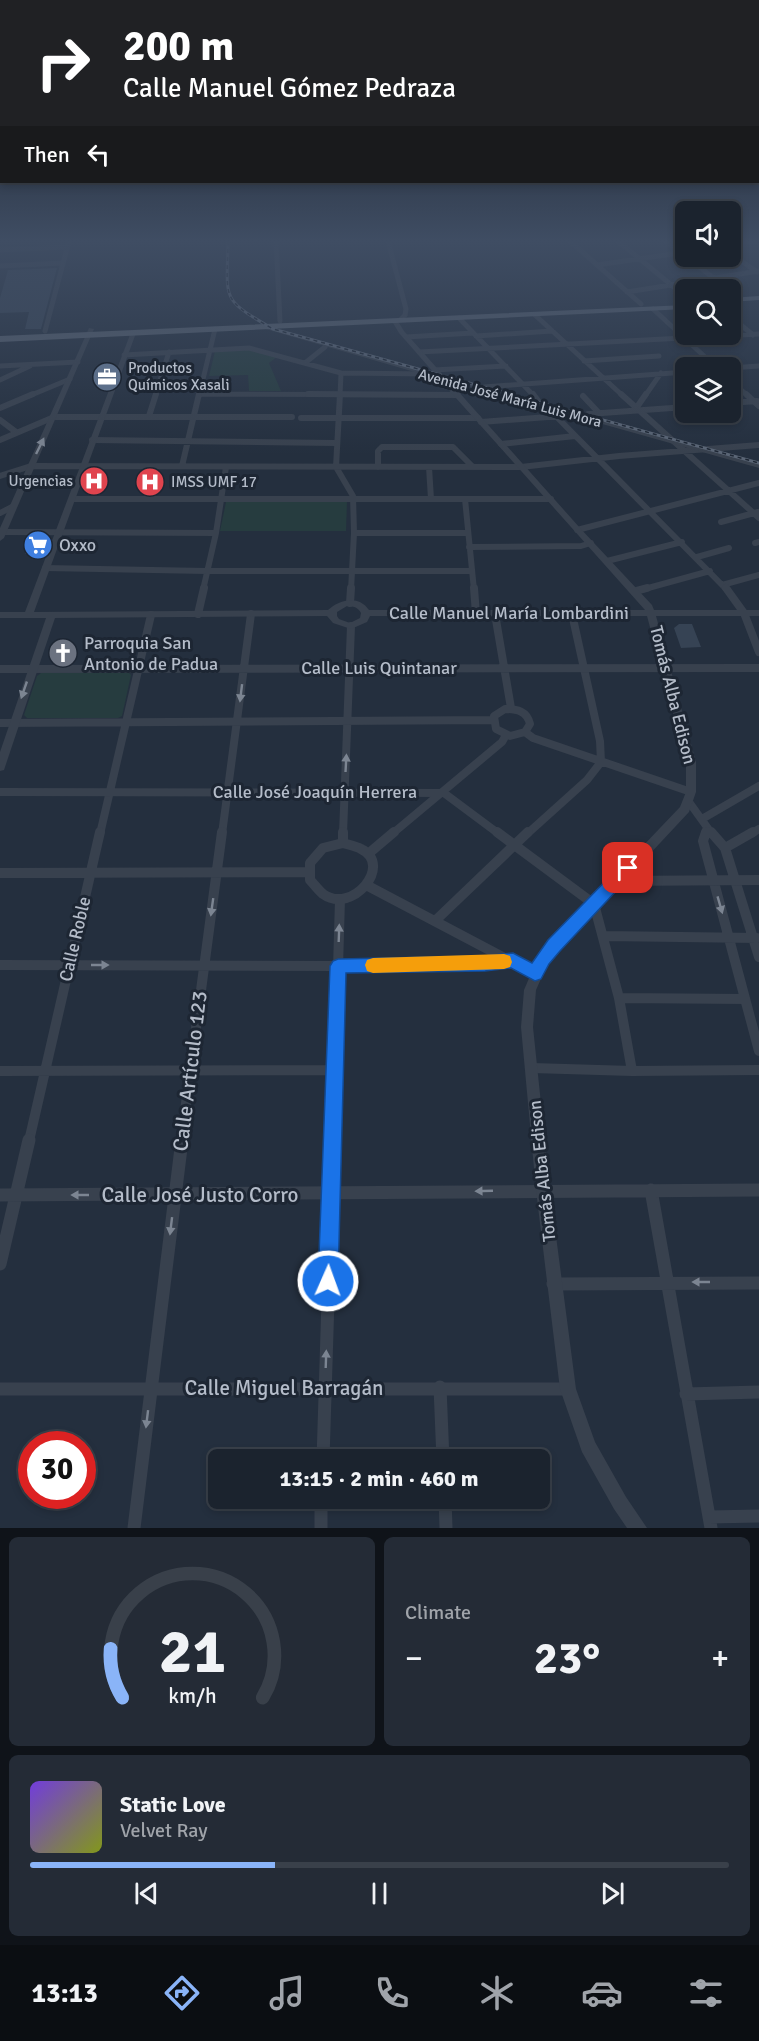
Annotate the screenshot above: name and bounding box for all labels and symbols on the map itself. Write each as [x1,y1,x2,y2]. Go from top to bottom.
place label: Productos Químicos Xasali [128,359,229,394]
office icon: Productos Químicos Xasali [91,361,123,393]
street label: Avenida José María Luis Mora [416,365,604,431]
one-way arrow [34,437,44,455]
hospital icon: Urgencias [78,465,110,497]
hospital icon: IMSS UMF 17 [134,466,166,498]
place label: Urgencias [9,472,73,490]
place label: IMSS UMF 17 [171,473,257,491]
supermarket icon: Oxxo [22,529,54,561]
place label: Oxxo [59,534,96,556]
street label: Calle Manuel María Lombardini [389,602,629,624]
street label: Tomás Alba Edison [645,623,701,767]
place label: Parroquia San Antonio de Padua [84,632,218,675]
church icon: Parroquia San Antonio de Padua [47,637,79,669]
street label: Calle Luis Quintanar [301,657,457,679]
one-way arrow [19,681,29,699]
one-way arrow [236,684,246,703]
one-way arrow [341,754,350,773]
street label: Calle José Joaquín Herrera [213,781,417,803]
pin [602,842,653,893]
street label: Calle Roble [55,894,95,984]
one-way arrow [716,896,725,914]
one-way arrow [208,898,217,917]
one-way arrow [335,924,344,943]
one-way arrow [91,960,110,970]
street label: Calle Artículo 123 [167,989,213,1153]
street label: Tomás Alba Edison [524,1099,560,1243]
street label: Calle José Justo Corro [101,1182,299,1208]
one-way arrow [475,1187,494,1196]
one-way arrow [70,1190,89,1200]
one-way arrow [166,1216,176,1235]
position arrow [296,1249,360,1313]
one-way arrow [691,1277,710,1287]
one-way arrow [321,1350,330,1369]
street label: Calle Miguel Barragán [184,1375,384,1401]
one-way arrow [142,1410,152,1429]
speed limit sign: 30 [18,1431,96,1509]

